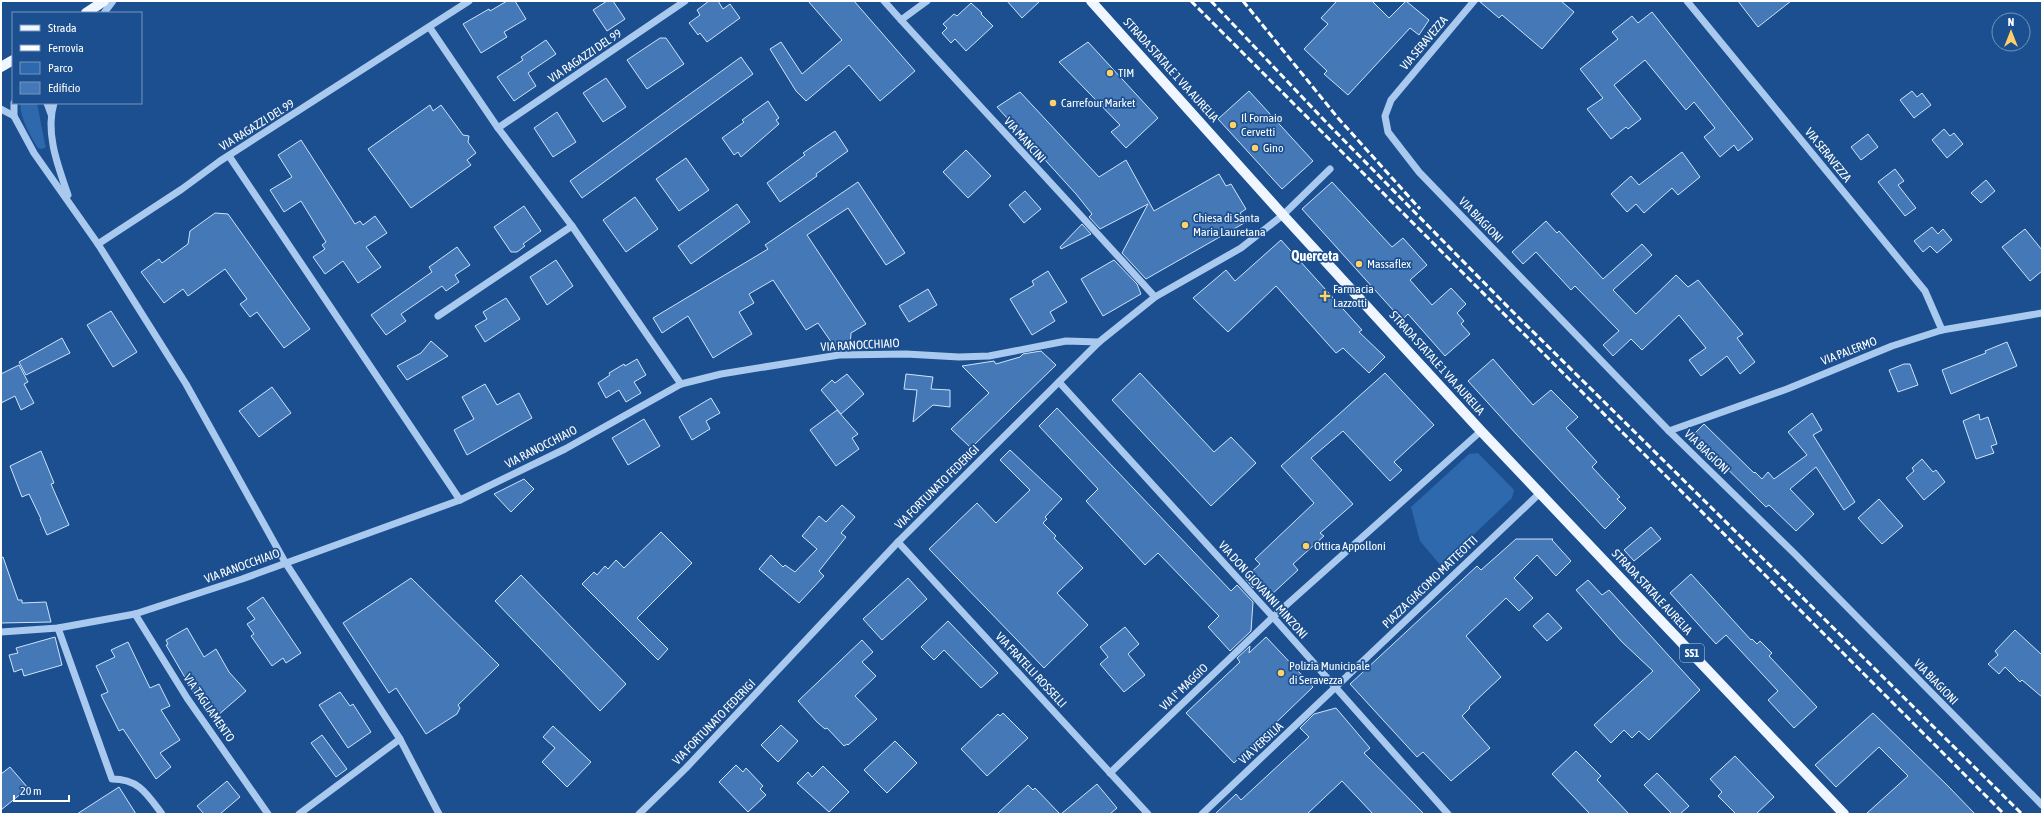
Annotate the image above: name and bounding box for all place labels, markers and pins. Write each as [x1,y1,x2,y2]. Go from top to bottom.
place label: TIM [1118,66,1134,80]
marker: TIM [1105,68,1115,78]
place label: Carrefour Market [1061,96,1136,110]
marker: Carrefour Market [1048,98,1058,108]
place label: Il Fornaio Cervetti [1241,111,1283,139]
marker: Il Fornaio Cervetti [1228,120,1238,130]
place label: Gino [1263,141,1284,155]
marker: Gino [1250,143,1260,153]
place label: Chiesa di Santa Maria Lauretana [1193,211,1266,239]
marker: Chiesa di Santa Maria Lauretana [1180,220,1190,230]
place label: Massaflex [1367,257,1411,271]
marker: Massaflex [1354,259,1364,269]
place label: Farmacia Lazzotti [1333,282,1374,310]
marker: Farmacia Lazzotti [1320,291,1330,301]
place label: Ottica Appolloni [1314,539,1386,553]
marker: Ottica Appolloni [1301,541,1311,551]
place label: Polizia Municipale di Seravezza [1289,659,1370,687]
marker: Polizia Municipale di Seravezza [1276,668,1286,678]

